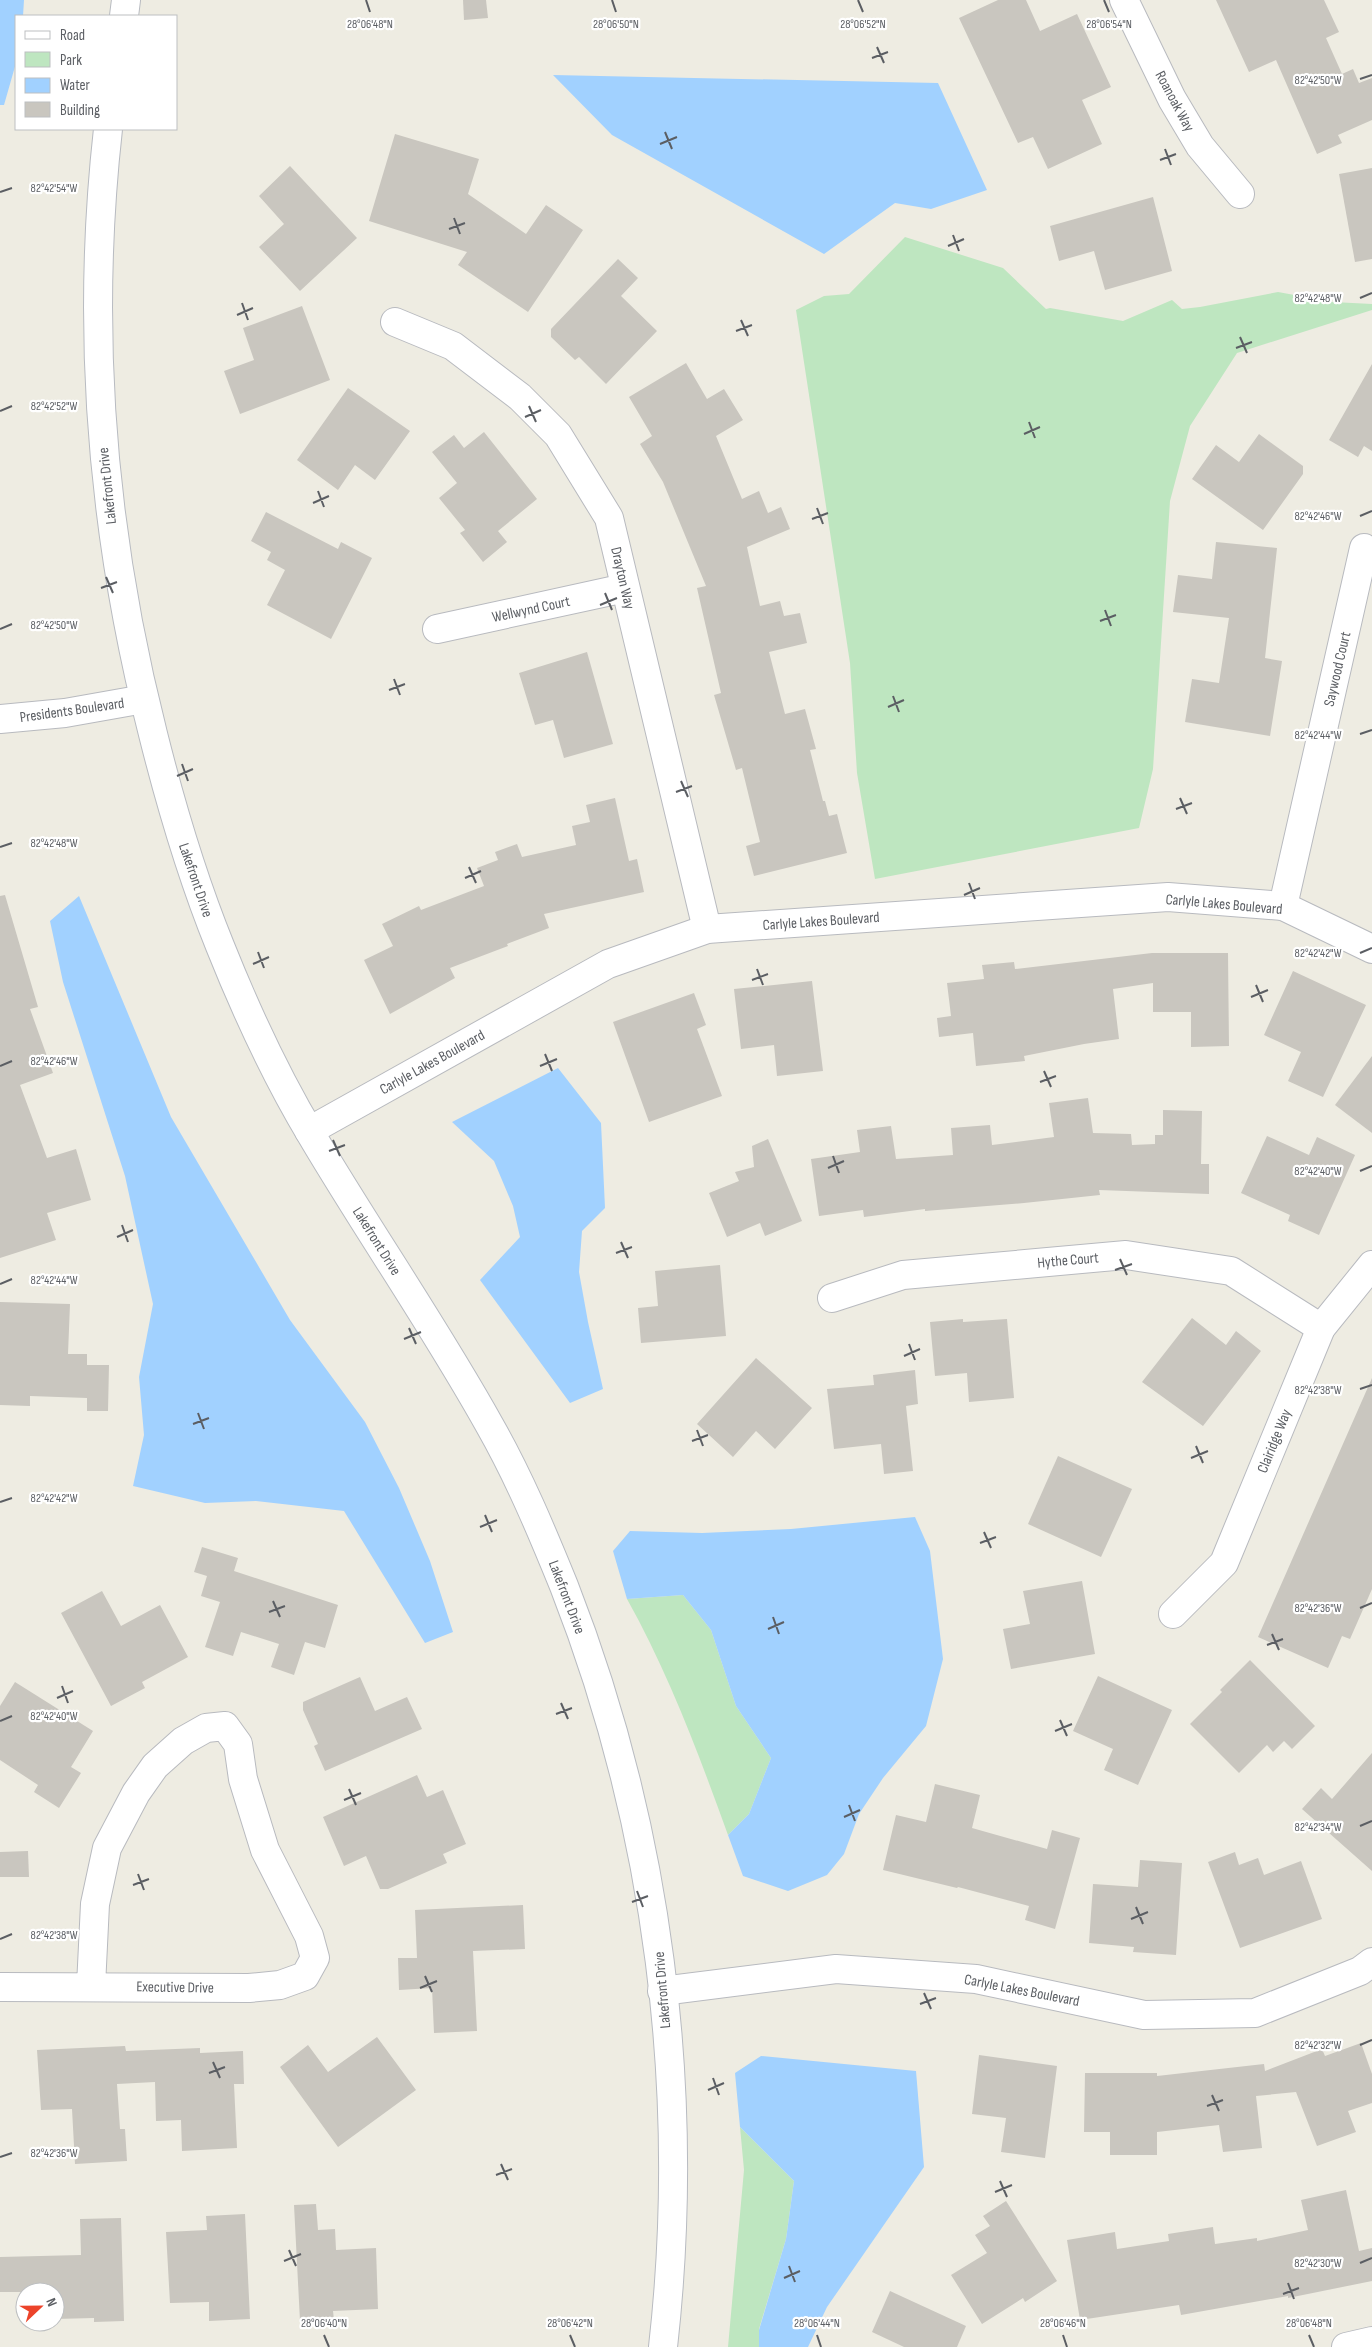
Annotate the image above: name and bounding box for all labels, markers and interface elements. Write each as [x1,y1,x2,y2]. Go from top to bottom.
legend [15,15,178,130]
text: 28°06'48"N [347,17,393,32]
text: 28°06'50"N [593,17,639,32]
text: 28°06'52"N [840,17,886,32]
text: 28°06'54"N [1086,17,1132,32]
text: Road [60,26,85,45]
text: Park [60,51,82,70]
street label: Roanoak Way [1151,68,1199,135]
text: 82°42'50"W [1294,73,1342,88]
text: Water [60,76,91,95]
text: Building [60,101,100,120]
text: 82°42'54"W [31,181,78,196]
text: 82°42'48"W [1294,291,1342,306]
text: 82°42'52"W [31,399,78,414]
street label: Lakefront Drive [94,447,121,525]
text: 82°42'46"W [1294,509,1342,524]
street label: Drayton Way [606,545,639,611]
street label: Wellwynd Court [490,592,572,627]
text: 82°42'50"W [30,618,78,633]
street label: Saywood Court [1320,630,1355,708]
street label: Presidents Boulevard [19,694,125,727]
text: 82°42'44"W [1295,728,1342,743]
text: 82°42'48"W [30,836,78,851]
street label: Lakefront Drive [174,841,217,920]
street label: Carlyle Lakes Boulevard [1165,890,1283,919]
street label: Carlyle Lakes Boulevard [762,908,880,935]
text: 82°42'42"W [1295,946,1342,961]
street label: Carlyle Lakes Boulevard [376,1026,488,1099]
text: 82°42'46"W [30,1054,78,1069]
text: 82°42'40"W [1294,1164,1342,1179]
street label: Lakefront Drive [348,1204,405,1279]
street label: Hythe Court [1037,1248,1100,1273]
text: 82°42'44"W [31,1273,78,1288]
text: 82°42'38"W [1294,1383,1342,1398]
street label: Clairidge Way [1253,1406,1296,1476]
text: 82°42'42"W [31,1491,78,1506]
street label: Lakefront Drive [544,1558,589,1637]
text: 82°42'36"W [1294,1601,1342,1616]
text: 82°42'40"W [30,1709,78,1724]
text: 82°42'34"W [1295,1820,1342,1835]
text: 82°42'38"W [30,1928,78,1943]
street label: Lakefront Drive [650,1951,675,2029]
street label: Carlyle Lakes Boulevard [963,1970,1081,2011]
street label: Executive Drive [136,1977,214,1998]
text: 82°42'32"W [1295,2038,1342,2053]
text: 82°42'36"W [30,2146,78,2161]
text: 82°42'30"W [1294,2256,1342,2271]
north arrow [15,2282,65,2332]
text: N [42,2296,61,2309]
text: 28°06'40"N [301,2316,347,2331]
text: 28°06'42"N [547,2316,593,2331]
text: 28°06'44"N [794,2316,840,2331]
text: 28°06'46"N [1040,2316,1086,2331]
text: 28°06'48"N [1286,2316,1332,2331]

